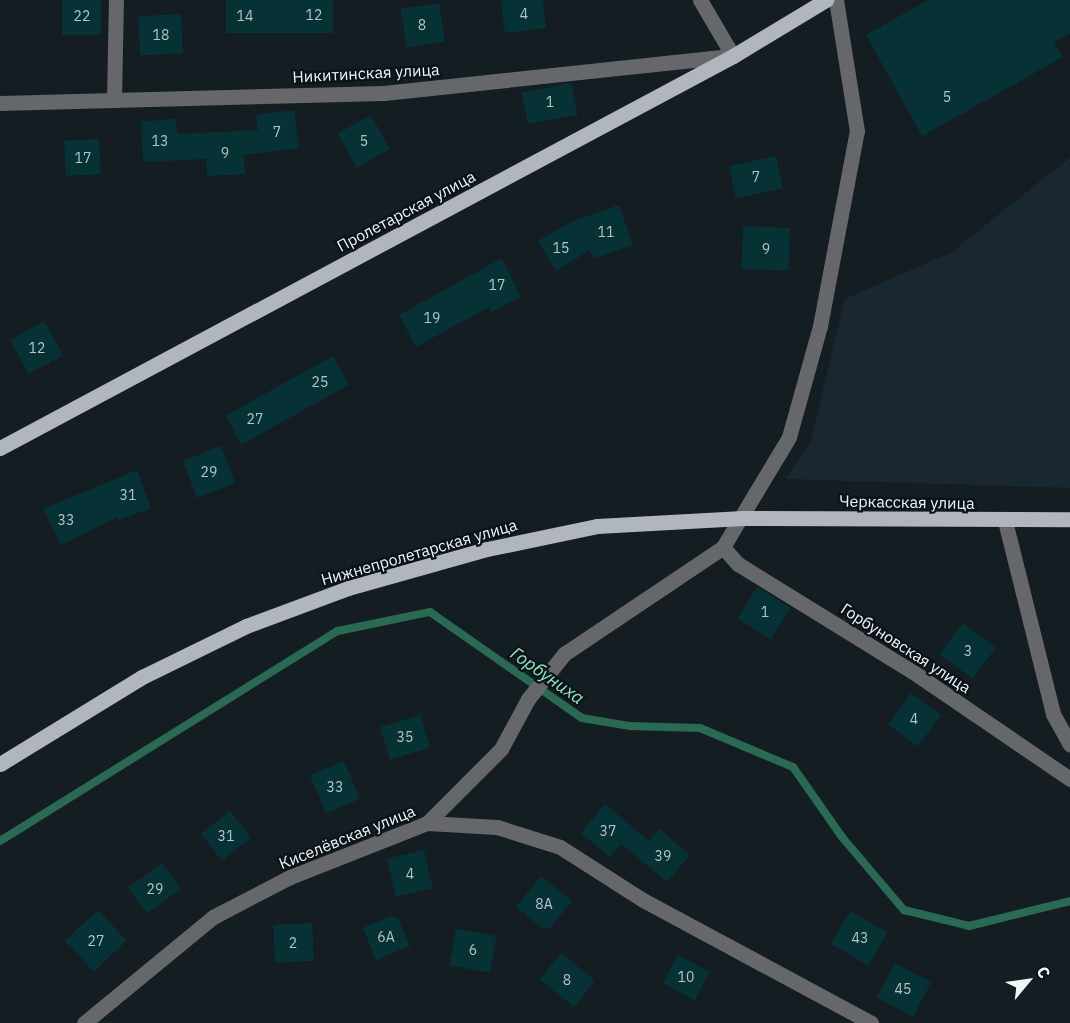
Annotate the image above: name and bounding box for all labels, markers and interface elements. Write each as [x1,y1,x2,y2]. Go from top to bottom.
house number: 4 [520,6,528,22]
house number: 12 [306,7,322,23]
house number: 22 [74,8,90,24]
house number: 14 [237,8,253,24]
house number: 8 [418,17,426,33]
house number: 18 [153,27,169,43]
street label: Никитинская улица [292,60,440,86]
house number: 5 [943,89,951,105]
house number: 1 [546,94,554,110]
house number: 7 [273,124,281,140]
house number: 13 [152,133,168,149]
house number: 5 [360,133,368,149]
house number: 9 [221,145,229,161]
house number: 17 [75,150,91,166]
street label: Пролетарская улица [334,166,478,256]
house number: 7 [752,169,760,185]
house number: 11 [598,224,614,240]
house number: 15 [553,240,569,256]
house number: 9 [762,241,770,257]
house number: 17 [489,277,505,293]
house number: 19 [424,310,440,326]
house number: 12 [29,340,45,356]
house number: 25 [312,374,328,390]
house number: 27 [247,411,263,427]
house number: 29 [201,464,217,480]
house number: 31 [120,487,136,503]
street label: Черкасская улица [839,491,975,513]
house number: 33 [58,512,74,528]
street label: Нижнепролетарская улица [319,515,519,589]
street label: Горбуновская улица [838,599,974,697]
house number: 1 [761,604,769,620]
water label: Горбуниха [506,643,588,709]
house number: 3 [964,643,972,659]
house number: 4 [910,711,918,727]
house number: 35 [397,729,413,745]
house number: 33 [327,779,343,795]
street label: Киселёвская улица [276,801,418,873]
house number: 37 [600,823,616,839]
house number: 31 [218,828,234,844]
house number: 39 [655,848,671,864]
house number: 4 [406,866,414,882]
house number: 29 [147,881,163,897]
house number: 8А [535,896,553,912]
house number: 6А [377,929,395,945]
house number: 43 [852,930,868,946]
house number: 27 [88,933,104,949]
house number: 2 [289,935,297,951]
house number: 6 [469,942,477,958]
north arrow [998,951,1058,1011]
text: С [1032,963,1055,982]
house number: 10 [678,969,694,985]
house number: 8 [563,972,571,988]
house number: 45 [895,981,911,997]

